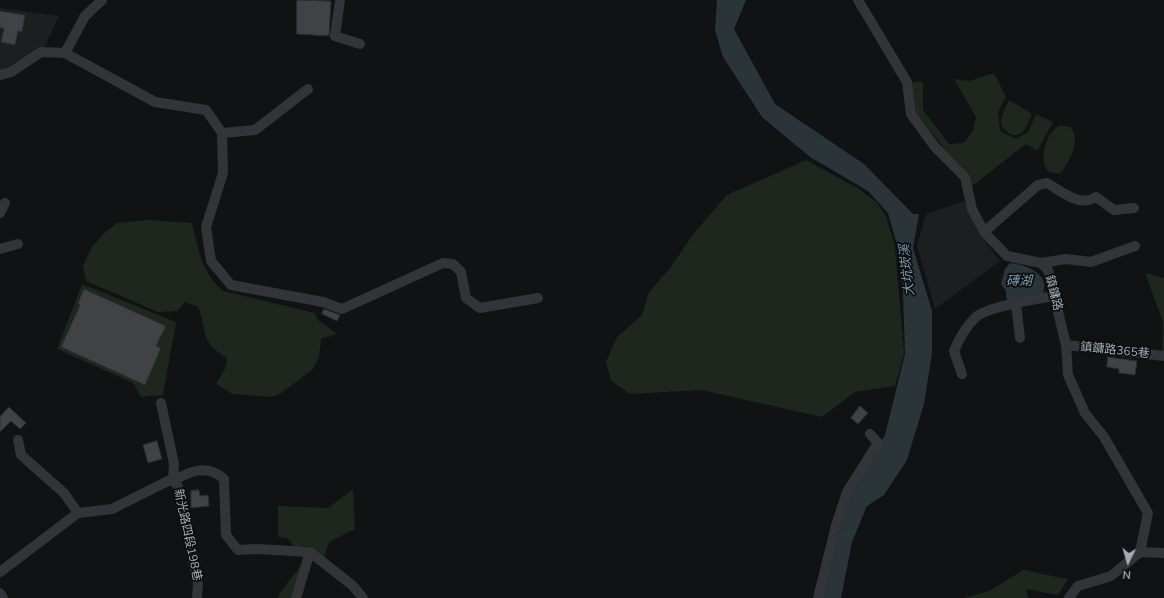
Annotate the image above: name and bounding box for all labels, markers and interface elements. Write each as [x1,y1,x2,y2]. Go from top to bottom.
water label: 大坑崁溪 [898,243,918,297]
water label: 磚湖 [1006,274,1032,290]
street label: 鎮鏞路 [1042,274,1064,312]
street label: 鎮鏞路365巷 [1080,340,1150,362]
street label: 新光路四段198巷 [170,488,204,582]
north arrow [1108,542,1148,582]
text: N [1122,567,1132,582]

